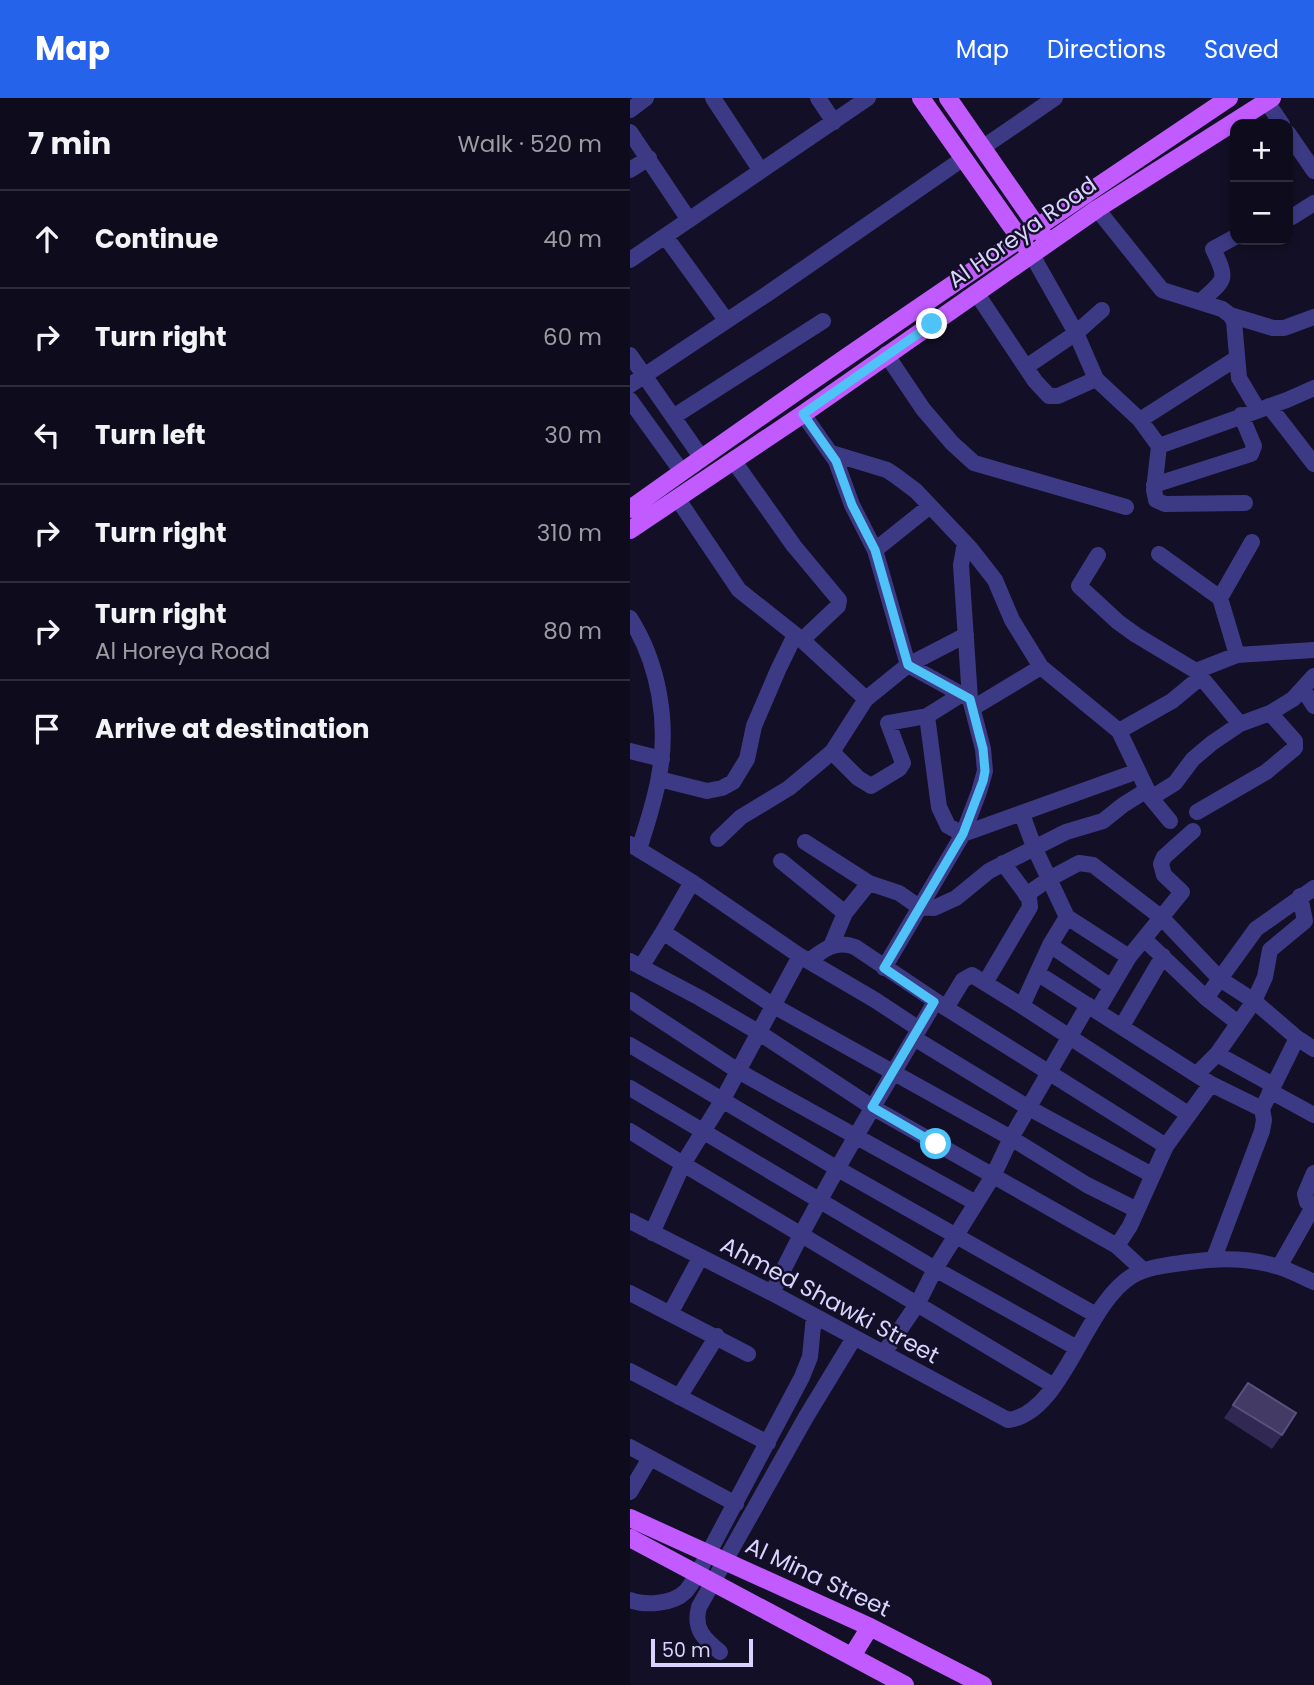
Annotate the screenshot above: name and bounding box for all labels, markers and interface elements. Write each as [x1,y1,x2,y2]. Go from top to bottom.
text: Map [35,25,110,72]
text: Map [956,33,1009,66]
text: Directions [1047,33,1166,66]
text: Saved [1204,33,1279,66]
map controls [1230,119,1293,245]
button: + [1230,119,1293,182]
text: 7 min [28,122,111,165]
text: Walk · 520 m [457,128,602,160]
street label: Al Horeya Road [941,169,1103,295]
button: − [1230,182,1293,245]
icon: ahead [28,220,66,258]
text: Continue [95,221,218,257]
text: 40 m [543,223,602,255]
route end [916,308,947,339]
icon: right [28,318,66,356]
text: Turn right [95,319,227,355]
text: 60 m [543,321,602,353]
icon: left [28,416,66,454]
text: Turn left [95,417,206,453]
text: 30 m [544,419,602,451]
icon: right [28,514,66,552]
text: Turn right [95,515,227,551]
text: 310 m [537,517,602,549]
text: Turn right [95,596,227,632]
icon: right [28,612,66,650]
text: 80 m [543,615,602,647]
text: Al Horeya Road [95,635,270,667]
icon: arrive [28,710,66,748]
text: Arrive at destination [95,711,370,747]
route start [920,1128,951,1159]
street label: Ahmed Shawki Street [715,1229,945,1371]
street label: Al Mina Street [740,1529,896,1625]
scale bar [651,1636,752,1668]
text: 50 m [662,1637,711,1664]

